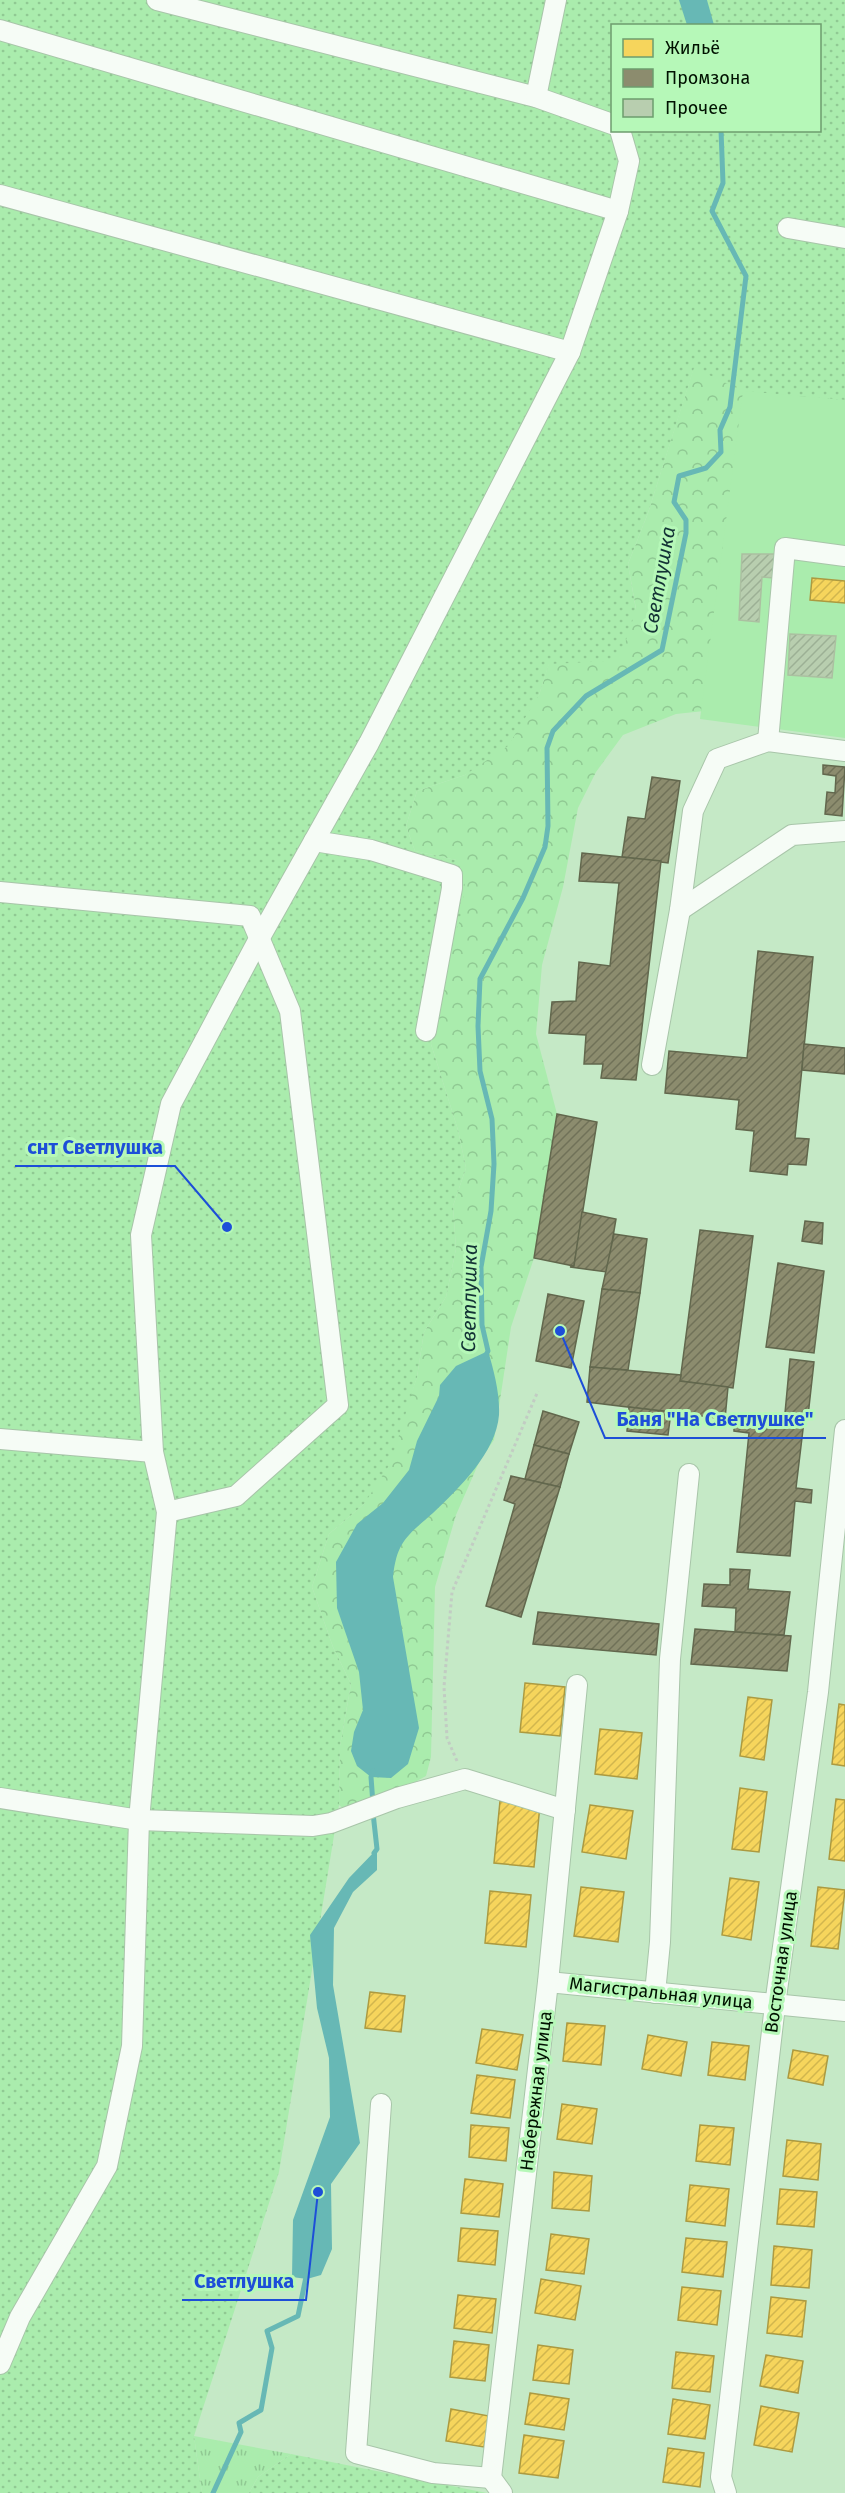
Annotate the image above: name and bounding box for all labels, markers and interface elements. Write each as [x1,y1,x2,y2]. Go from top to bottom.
legend [611,24,821,132]
text: Жильё [665,37,720,59]
text: Промзона [665,67,750,89]
text: Прочее [665,97,728,119]
water label: Светлушка [638,524,680,636]
callout: снт Светлушка [15,1128,175,1166]
text: снт Светлушка [27,1135,163,1159]
water label: Светлушка [456,1244,482,1352]
callout: Баня "На Светлушке" [605,1400,826,1438]
text: Баня "На Светлушке" [616,1407,814,1431]
street label: Восточная улица [760,1889,802,2035]
street label: Магистральная улица [568,1972,754,2014]
street label: Набережная улица [515,2010,557,2172]
callout: Светлушка [182,2262,306,2300]
text: Светлушка [194,2269,294,2293]

